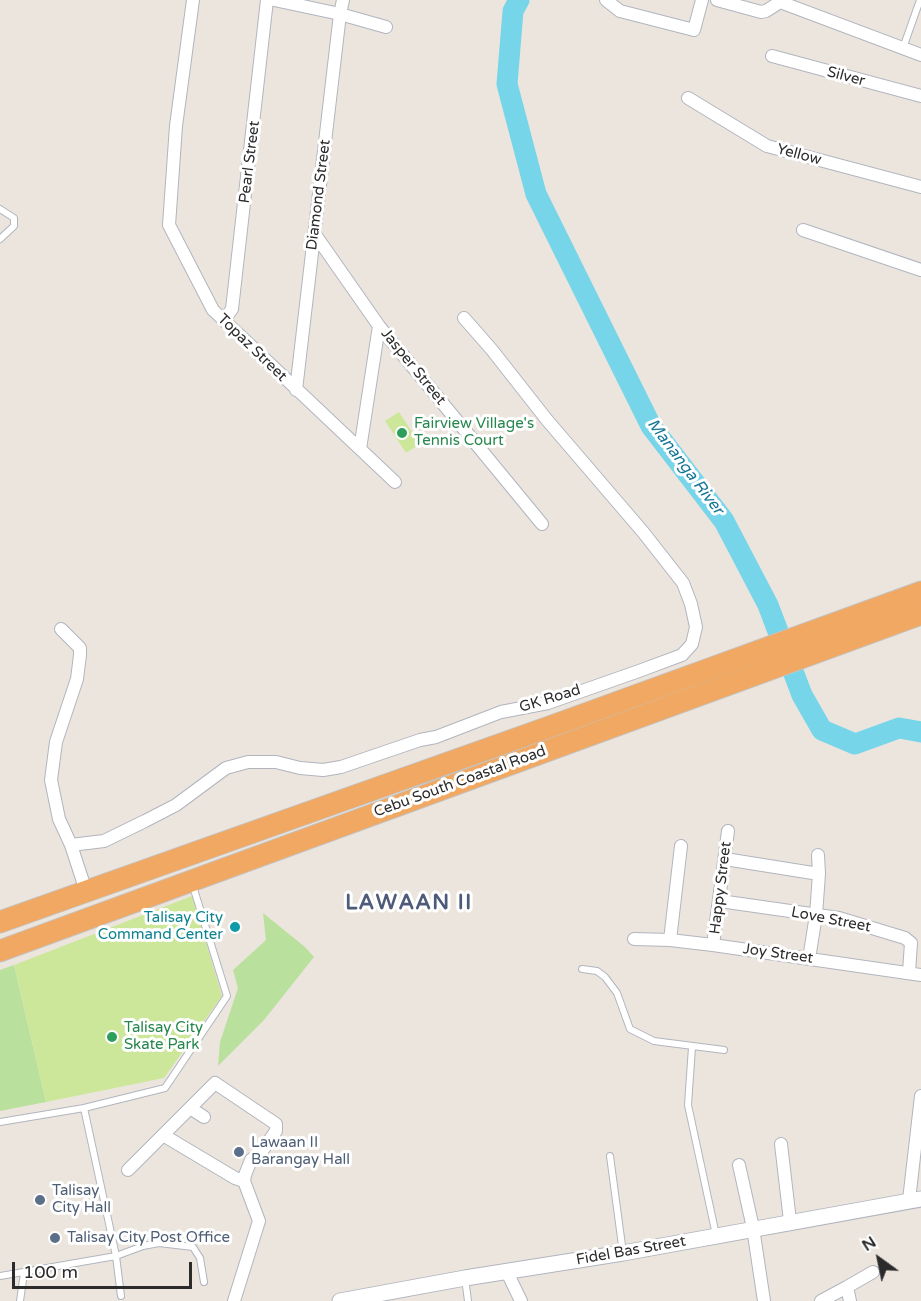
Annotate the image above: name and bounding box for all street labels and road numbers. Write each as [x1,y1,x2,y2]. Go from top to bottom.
street label: Silver [825,63,867,91]
street label: Pearl Street [236,120,264,204]
street label: Diamond Street [303,139,335,251]
street label: Yellow [775,140,823,170]
street label: Topaz Street [214,310,290,386]
street label: Jasper Street [377,325,449,409]
street label: GK Road [517,681,583,717]
street label: Cebu South Coastal Road [372,742,548,822]
street label: Happy Street [706,841,736,935]
street label: Love Street [790,903,872,937]
street label: Joy Street [742,940,814,968]
street label: Fidel Bas Street [575,1232,687,1270]

